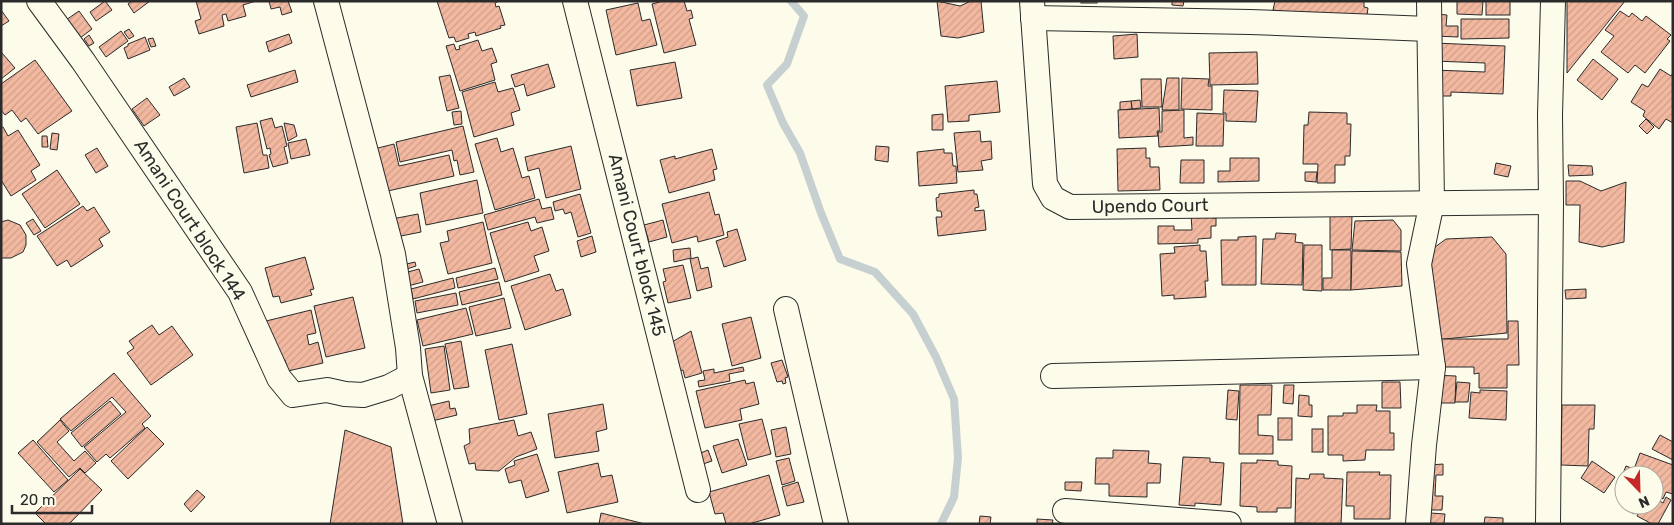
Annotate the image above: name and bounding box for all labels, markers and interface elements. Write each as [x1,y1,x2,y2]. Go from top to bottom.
street label: Amani Court block 144 [130,135,250,305]
street label: Amani Court block 145 [604,151,670,339]
street label: Upendo Court [1091,194,1209,218]
north arrow [1614,465,1664,515]
scale bar [12,482,92,514]
text: 20 m [20,491,55,509]
text: N [1636,492,1652,511]

